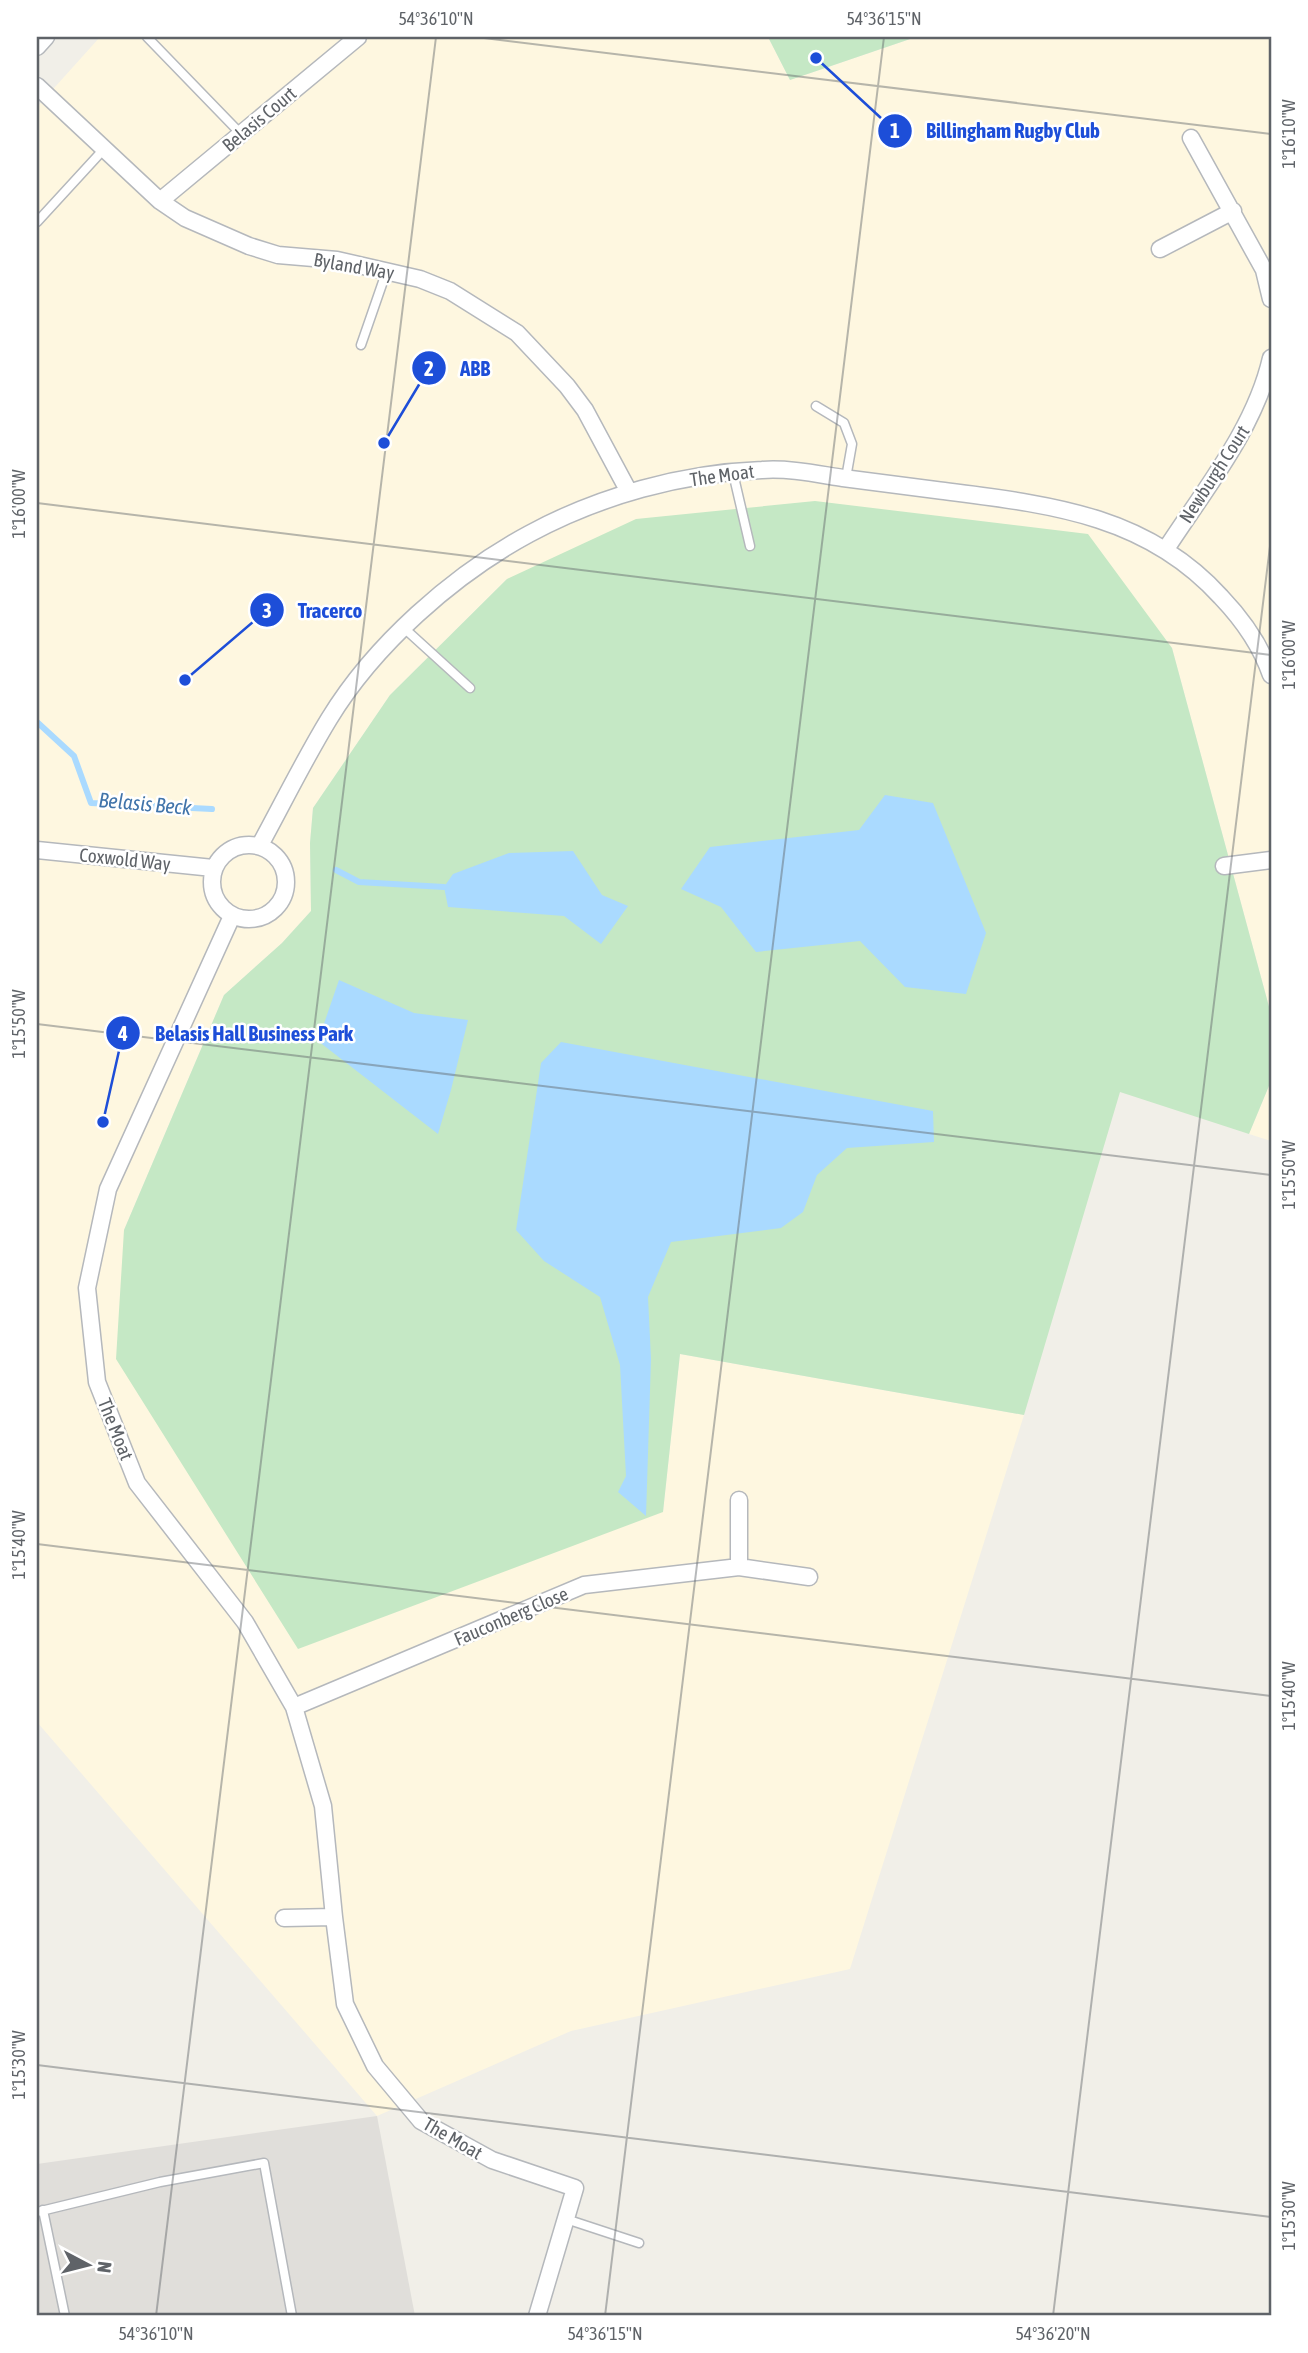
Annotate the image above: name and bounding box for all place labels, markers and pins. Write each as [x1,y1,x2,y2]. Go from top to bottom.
callout: Billingham Rugby Club [877,110,1114,152]
callout: ABB [411,347,504,389]
callout: Tracerco [249,589,377,631]
callout: Belasis Hall Business Park [105,1012,367,1054]

